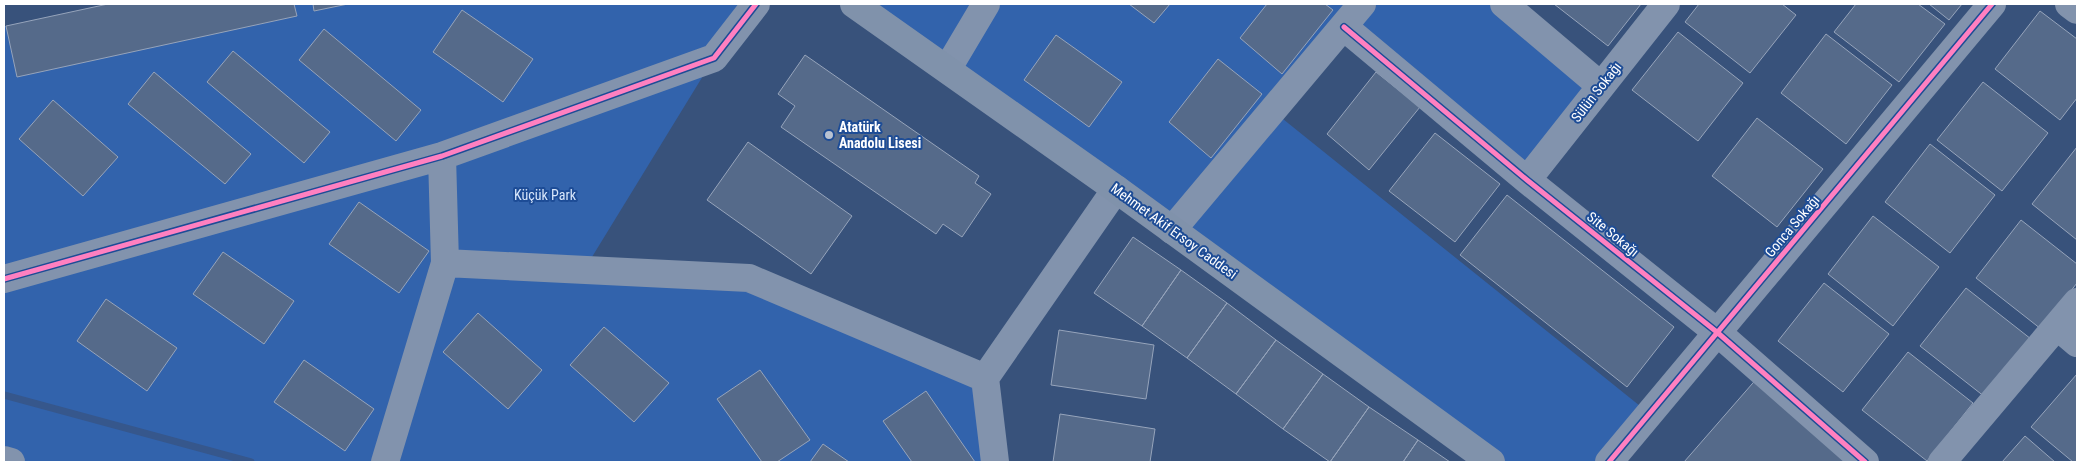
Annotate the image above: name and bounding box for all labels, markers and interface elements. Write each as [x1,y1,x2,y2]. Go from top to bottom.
street label: Sülün Sokağı [1568,59,1624,125]
place label: Atatürk Anadolu Lisesi [839,119,921,151]
marker: Atatürk Anadolu Lisesi [823,129,835,141]
street label: Mehmet Akif Ersoy Caddesi [1108,180,1240,282]
park label: Küçük Park [514,187,577,203]
street label: Gonca Sokağı [1761,192,1823,260]
street label: Site Sokağı [1584,208,1642,260]

